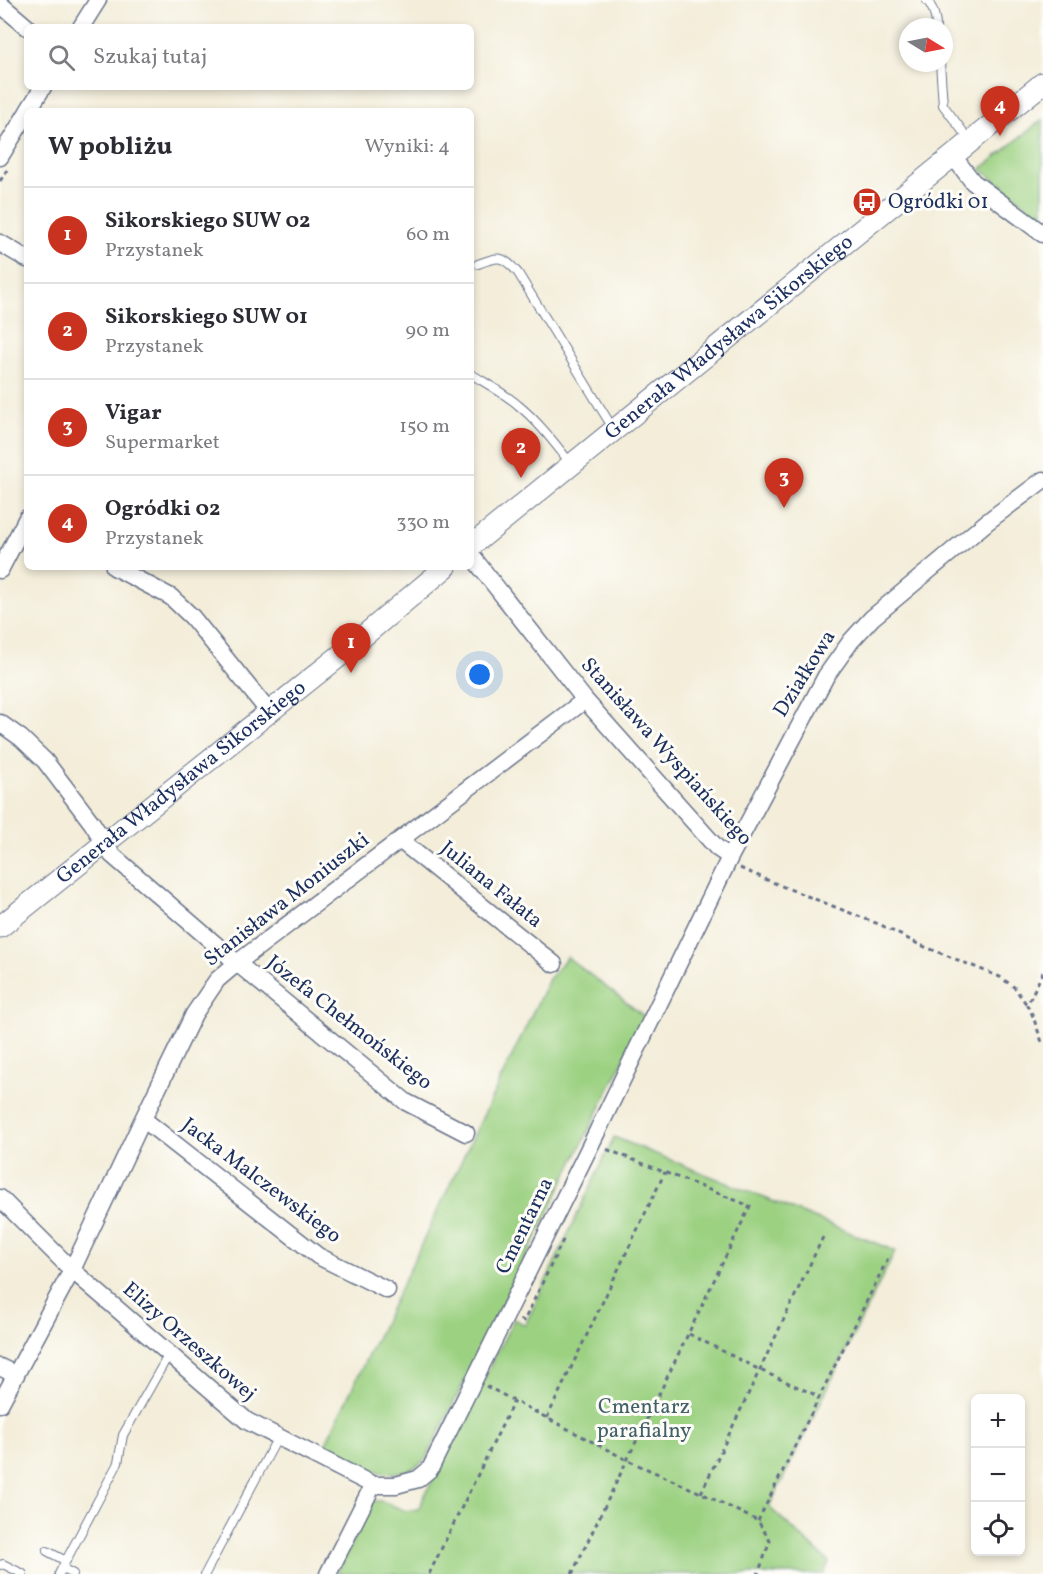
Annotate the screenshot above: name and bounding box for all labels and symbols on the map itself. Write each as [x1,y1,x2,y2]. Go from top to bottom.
north arrow [899,18,953,72]
pin: 4 [980,86,1020,136]
bus stop icon: Ogródki 01 [851,186,883,218]
place label: Ogródki 01 [888,188,989,217]
street label: Generała Władysława Sikorskiego [599,228,859,447]
pin: 2 [502,428,540,478]
pin: 3 [764,458,804,508]
pin: 1 [332,624,370,673]
street label: Działkowa [767,625,843,723]
street label: Stanisława Wyspiańskiego [574,652,758,852]
your location [465,660,494,689]
street label: Generała Władysława Sikorskiego [50,674,312,891]
street label: Stanisława Moniuszki [198,826,376,974]
street label: Juliana Fałata [434,835,548,935]
street label: Józefa Chełmońskiego [260,949,438,1097]
street label: Jacka Malczewskiego [175,1111,347,1251]
street label: Cmentarna [489,1173,561,1279]
street label: Elizy Orzeszkowej [116,1276,262,1408]
park label: Cmentarz parafialny [597,1393,692,1446]

